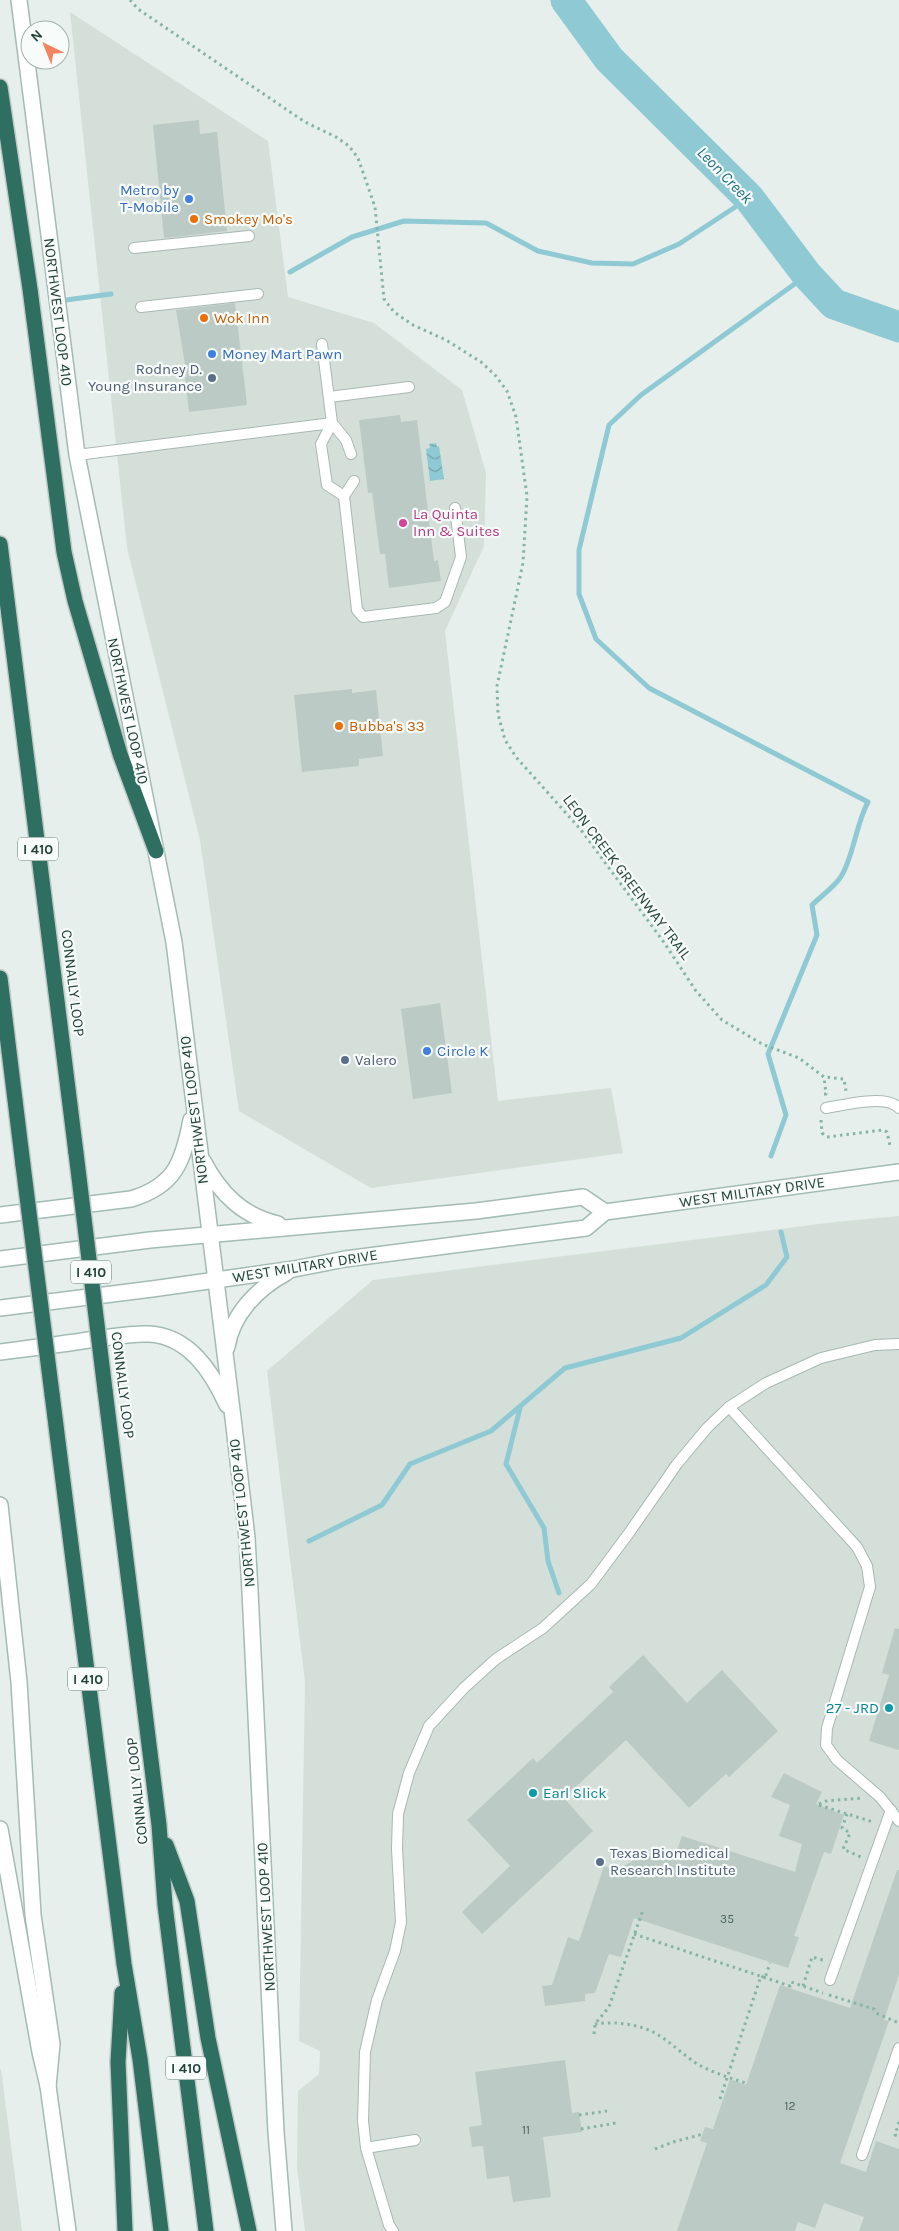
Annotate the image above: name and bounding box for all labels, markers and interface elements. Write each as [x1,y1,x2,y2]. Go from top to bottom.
north arrow [20,20,70,70]
text: N [27,26,46,46]
water label: Leon Creek [693,143,757,208]
place label: Metro by T-Mobile [120,181,179,216]
marker: Metro by T-Mobile [183,193,195,205]
place label: Smokey Mo's [204,210,293,228]
marker: Smokey Mo's [188,213,200,225]
street label: NORTHWEST LOOP 410 [40,237,76,387]
place label: Wok Inn [214,309,269,327]
marker: Wok Inn [198,312,210,324]
place label: Money Mart Pawn [222,345,342,363]
marker: Money Mart Pawn [206,348,218,360]
place label: Rodney D. Young Insurance [88,360,202,395]
marker: Rodney D. Young Insurance [206,372,218,384]
place label: La Quinta Inn & Suites [413,505,500,540]
marker: La Quinta Inn & Suites [397,517,409,529]
street label: NORTHWEST LOOP 410 [104,636,152,786]
place label: Bubba's 33 [349,717,425,735]
marker: Bubba's 33 [333,720,345,732]
street label: LEON CREEK GREENWAY TRAIL [559,791,695,963]
road number: I 410 [18,838,58,861]
street label: CONNALLY LOOP [58,929,88,1037]
street label: NORTHWEST LOOP 410 [176,1035,212,1185]
place label: Circle K [437,1042,488,1060]
marker: Circle K [421,1045,433,1057]
place label: Valero [355,1051,397,1069]
marker: Valero [339,1054,351,1066]
street label: WEST MILITARY DRIVE [678,1173,826,1211]
street label: WEST MILITARY DRIVE [231,1246,379,1286]
road number: I 410 [71,1260,111,1284]
street label: CONNALLY LOOP [108,1331,138,1439]
street label: NORTHWEST LOOP 410 [225,1438,259,1588]
road number: I 410 [68,1668,108,1690]
place label: 27 - JRD [826,1699,879,1717]
marker: 27 - JRD [883,1702,895,1714]
street label: CONNALLY LOOP [122,1737,152,1845]
place label: Earl Slick [543,1784,607,1802]
marker: Earl Slick [527,1787,539,1799]
street label: NORTHWEST LOOP 410 [253,1842,279,1992]
place label: Texas Biomedical Research Institute [610,1844,736,1879]
marker: Texas Biomedical Research Institute [594,1856,606,1868]
house number: 35 [720,1912,734,1926]
road number: I 410 [166,2056,206,2080]
house number: 12 [785,2099,796,2113]
house number: 11 [522,2123,530,2137]

